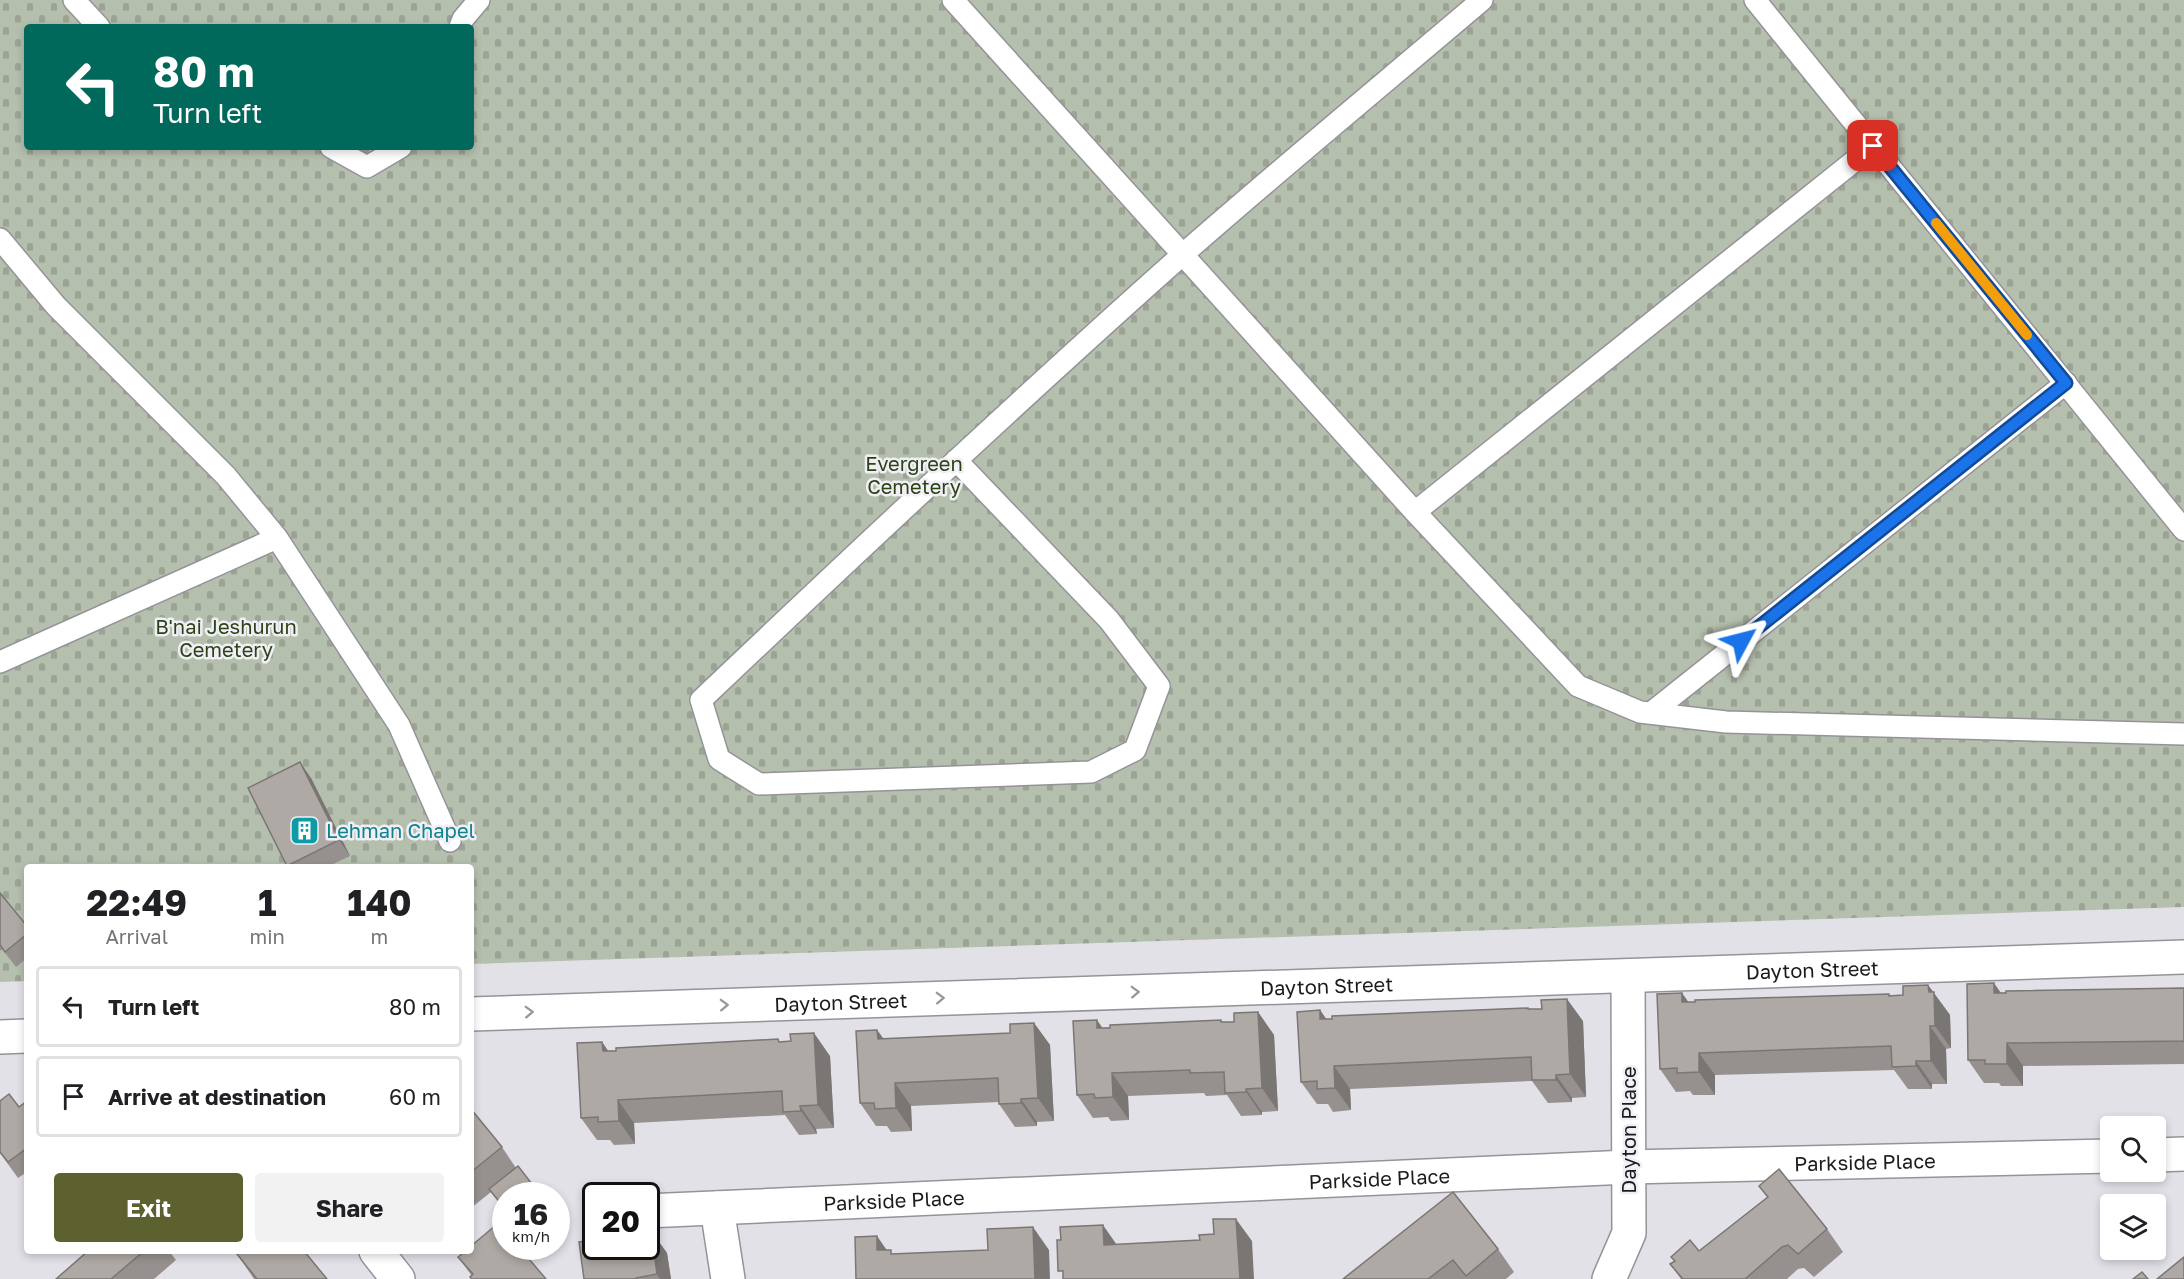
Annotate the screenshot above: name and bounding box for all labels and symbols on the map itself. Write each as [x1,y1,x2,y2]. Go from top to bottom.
pin [1847,120,1898,171]
park label: Evergreen Cemetery [865,451,963,498]
position arrow [1709,609,1773,673]
park label: B'nai Jeshurun Cemetery [155,614,297,661]
building icon: Lehman Chapel [289,814,321,846]
place label: Lehman Chapel [326,818,475,842]
street label: Dayton Street [1745,955,1879,984]
street label: Dayton Street [1260,971,1394,1000]
one-way arrow [1131,986,1140,998]
street label: Dayton Street [774,987,908,1016]
one-way arrow [936,992,945,1005]
one-way arrow [720,999,729,1012]
one-way arrow [525,1006,534,1018]
street label: Dayton Place [1616,1066,1640,1194]
street label: Parkside Place [1794,1148,1936,1175]
street label: Parkside Place [1308,1163,1451,1193]
speed limit sign: 20 [582,1182,660,1260]
street label: Parkside Place [822,1185,965,1215]

